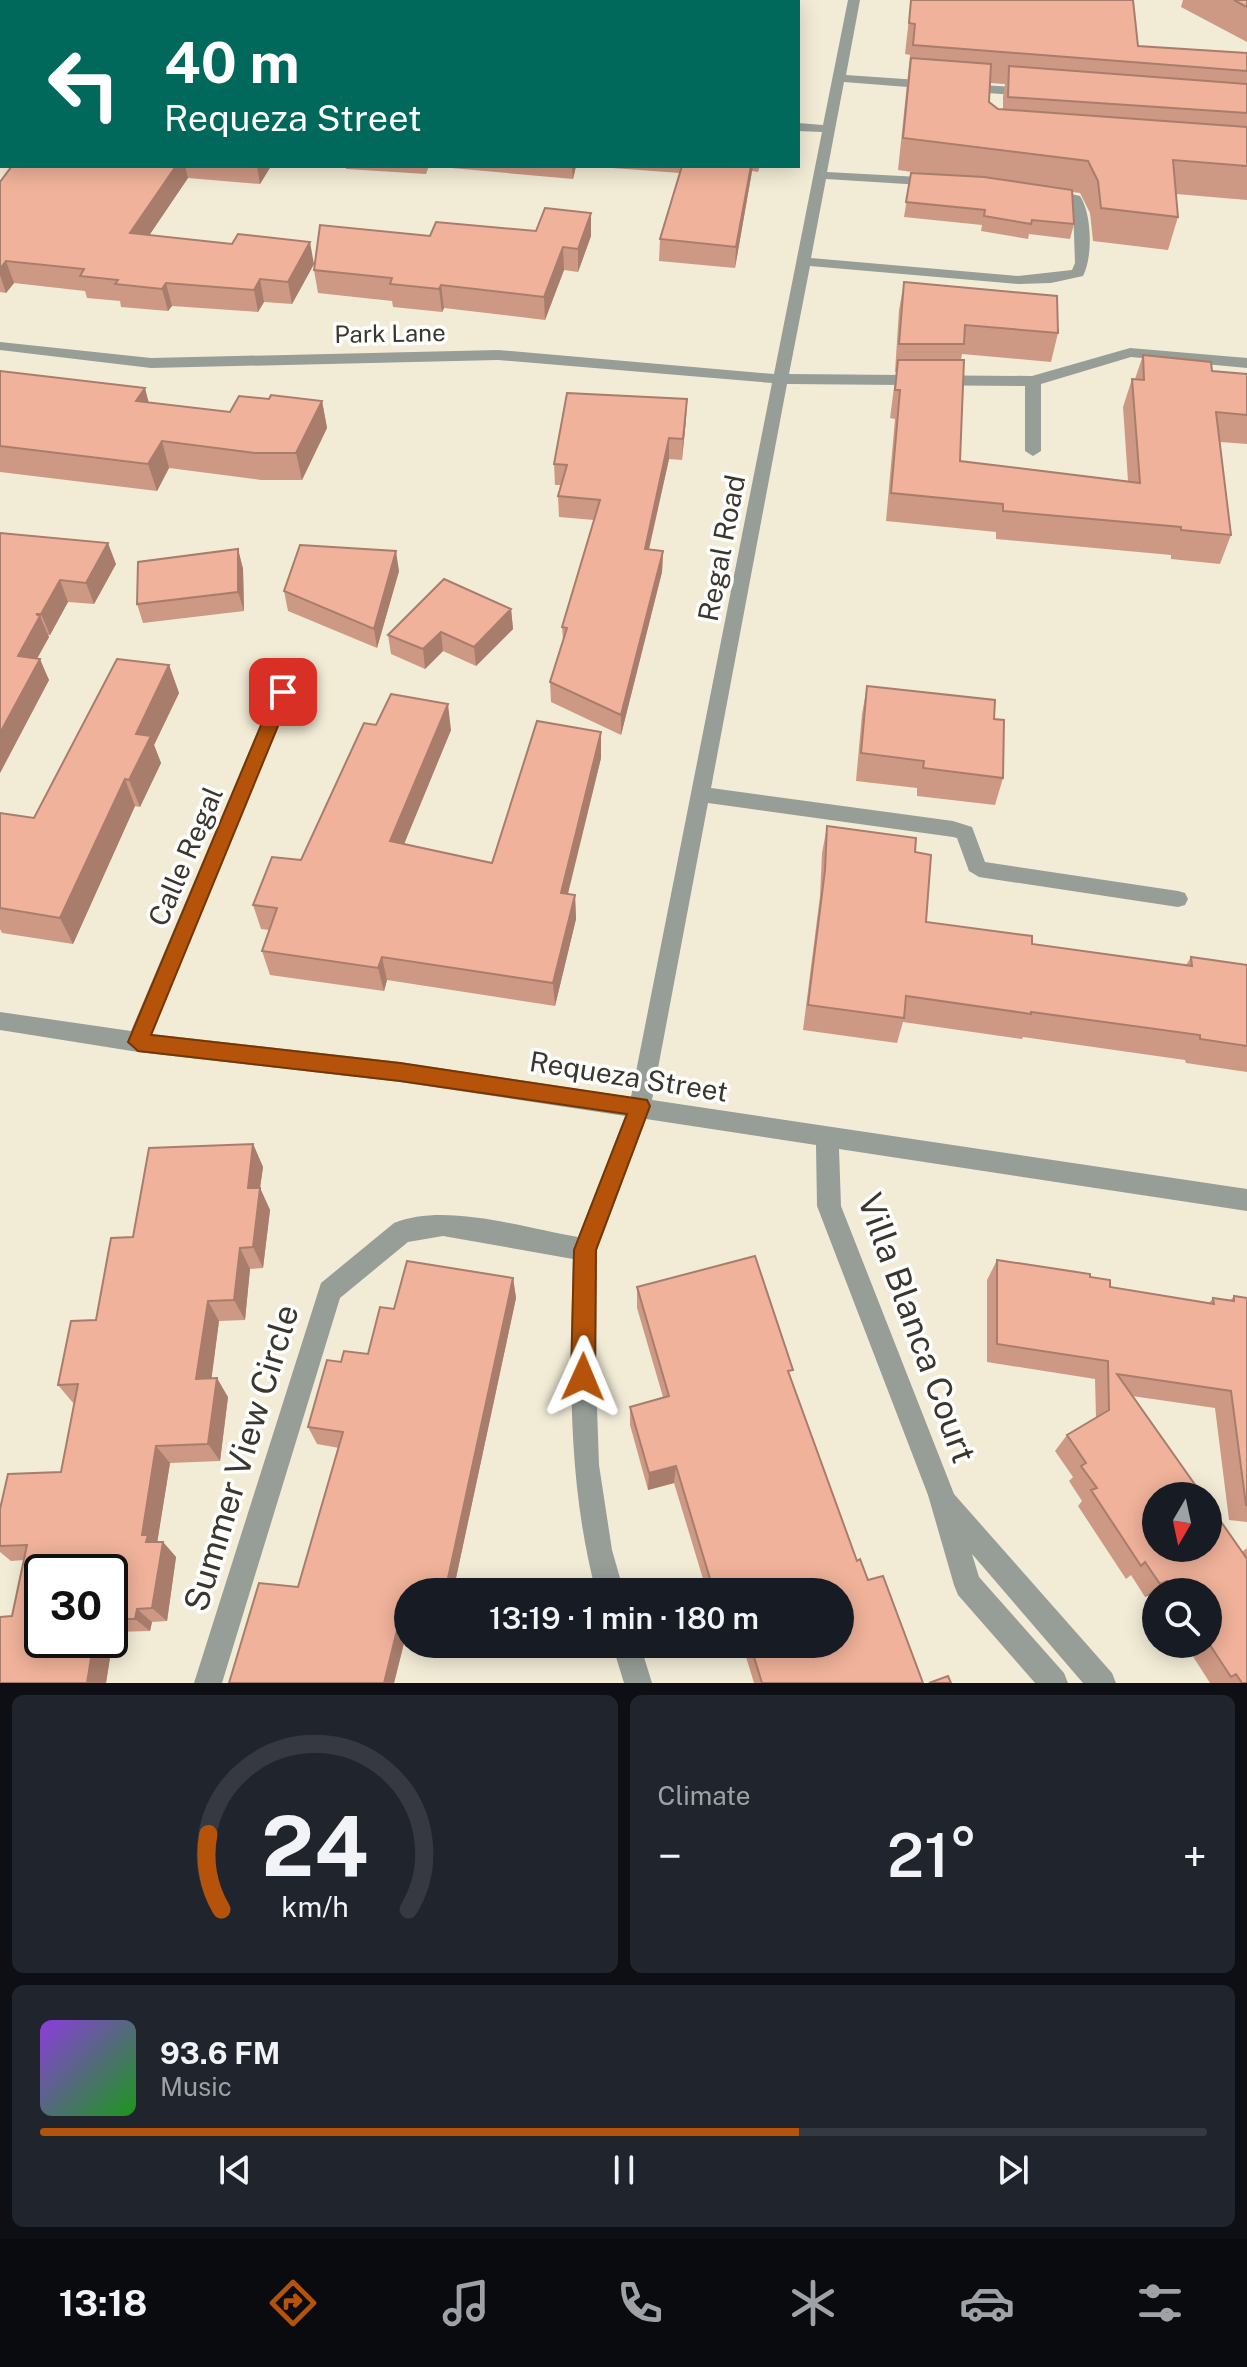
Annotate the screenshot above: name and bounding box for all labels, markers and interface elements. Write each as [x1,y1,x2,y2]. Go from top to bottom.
text: 40 m [164,30,300,96]
icon: left [32,32,136,136]
text: Requeza Street [164,97,422,139]
street label: Park Lane [334,318,446,348]
street label: Regal Road [691,472,751,624]
pin [249,658,317,726]
icon: arrive [261,670,305,714]
street label: Calle Regal [141,781,229,931]
street label: Requeza Street [527,1044,731,1108]
street label: Villa Blanca Court [850,1188,984,1468]
street label: Summer View Circle [175,1300,307,1616]
position arrow [541,1335,625,1419]
north arrow [1142,1482,1222,1562]
map controls [1142,1482,1222,1658]
speed limit sign: 30 [24,1554,128,1658]
button: search [1142,1578,1222,1658]
text: 13:19 · 1 min · 180 m [489,1600,759,1636]
text: Climate [658,1780,751,1811]
text: 24 [261,1797,368,1895]
text: 21° [887,1820,977,1891]
text: − [658,1830,682,1882]
text: + [1183,1830,1207,1882]
text: km/h [281,1890,348,1923]
text: 93.6 FM [160,2035,280,2071]
text: Music [160,2071,232,2102]
icon: previous [213,2148,257,2192]
icon: pause [602,2148,646,2192]
icon: next [991,2148,1035,2192]
icon: directions [265,2275,321,2331]
icon: music [438,2275,494,2331]
icon: phone [612,2275,668,2331]
icon: climate [785,2275,841,2331]
icon: car [959,2275,1015,2331]
icon: filters [1132,2275,1188,2331]
text: 13:18 [59,2282,147,2324]

